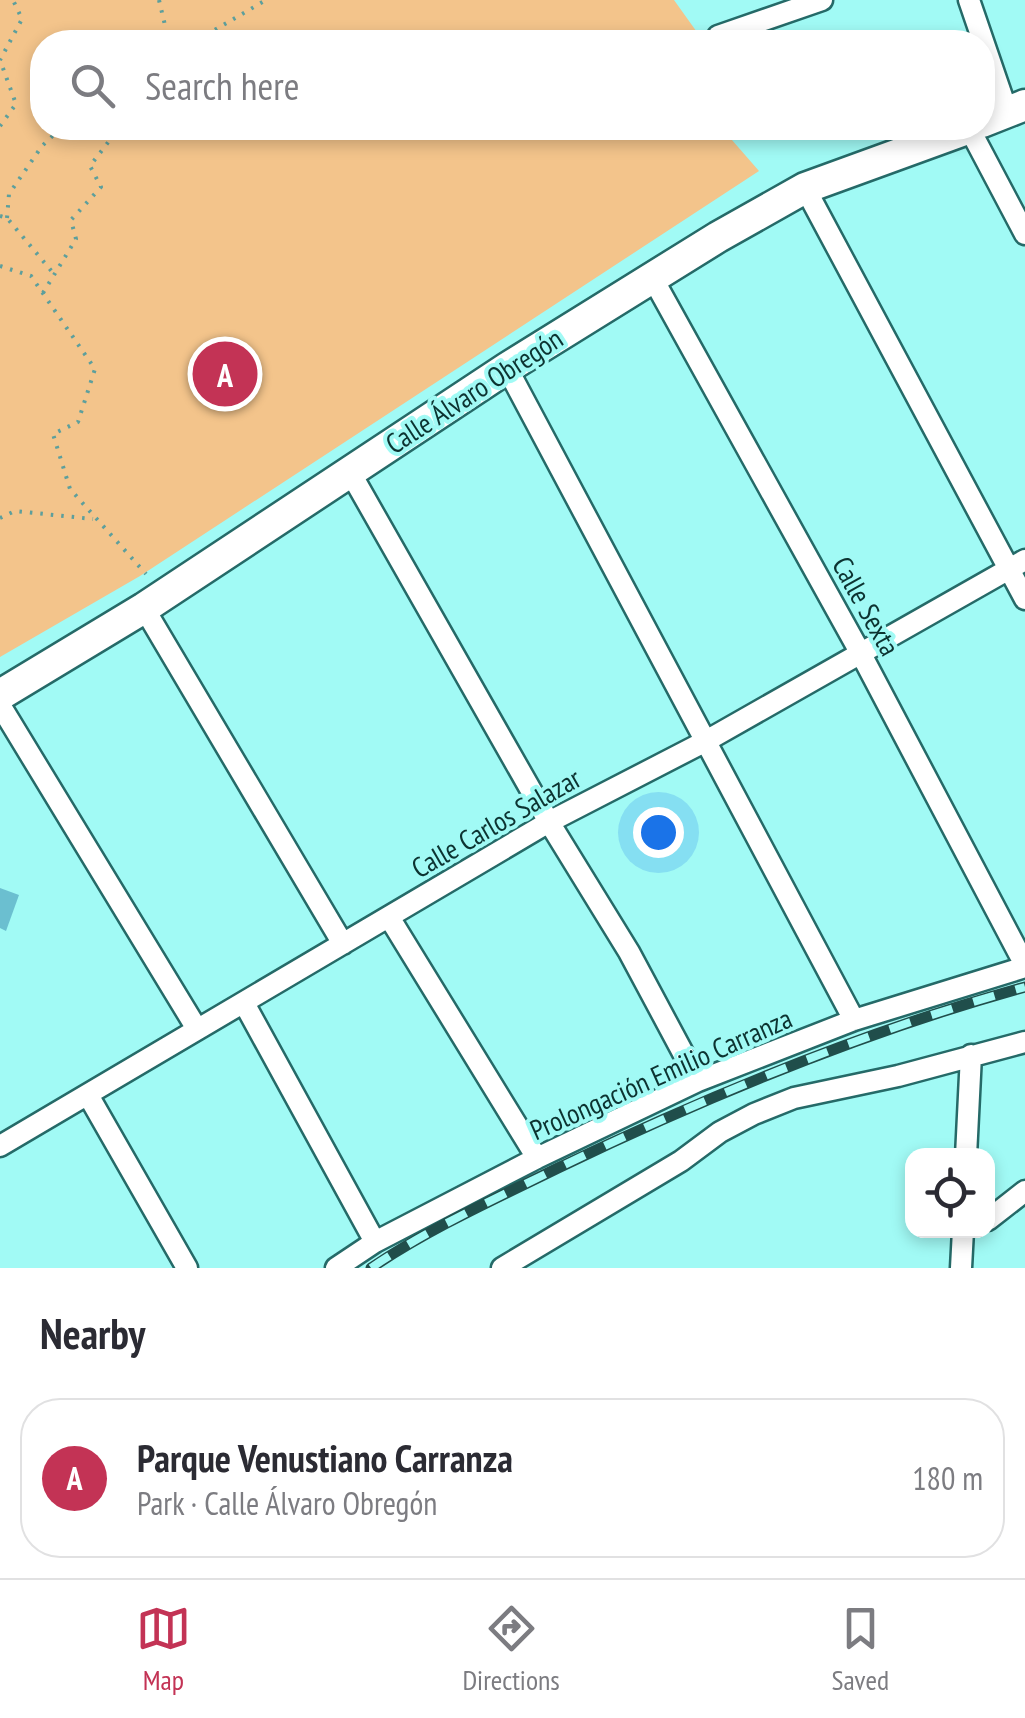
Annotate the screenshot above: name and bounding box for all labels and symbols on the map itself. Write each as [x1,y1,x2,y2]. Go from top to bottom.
street label: Calle Álvaro Obregón [378,320,569,462]
pin: A [192,336,258,412]
street label: Calle Sexta [824,550,909,662]
street label: Calle Carlos Salazar [404,759,587,886]
your location [633,807,684,858]
street label: Prolongación Emilio Carranza [524,999,798,1148]

